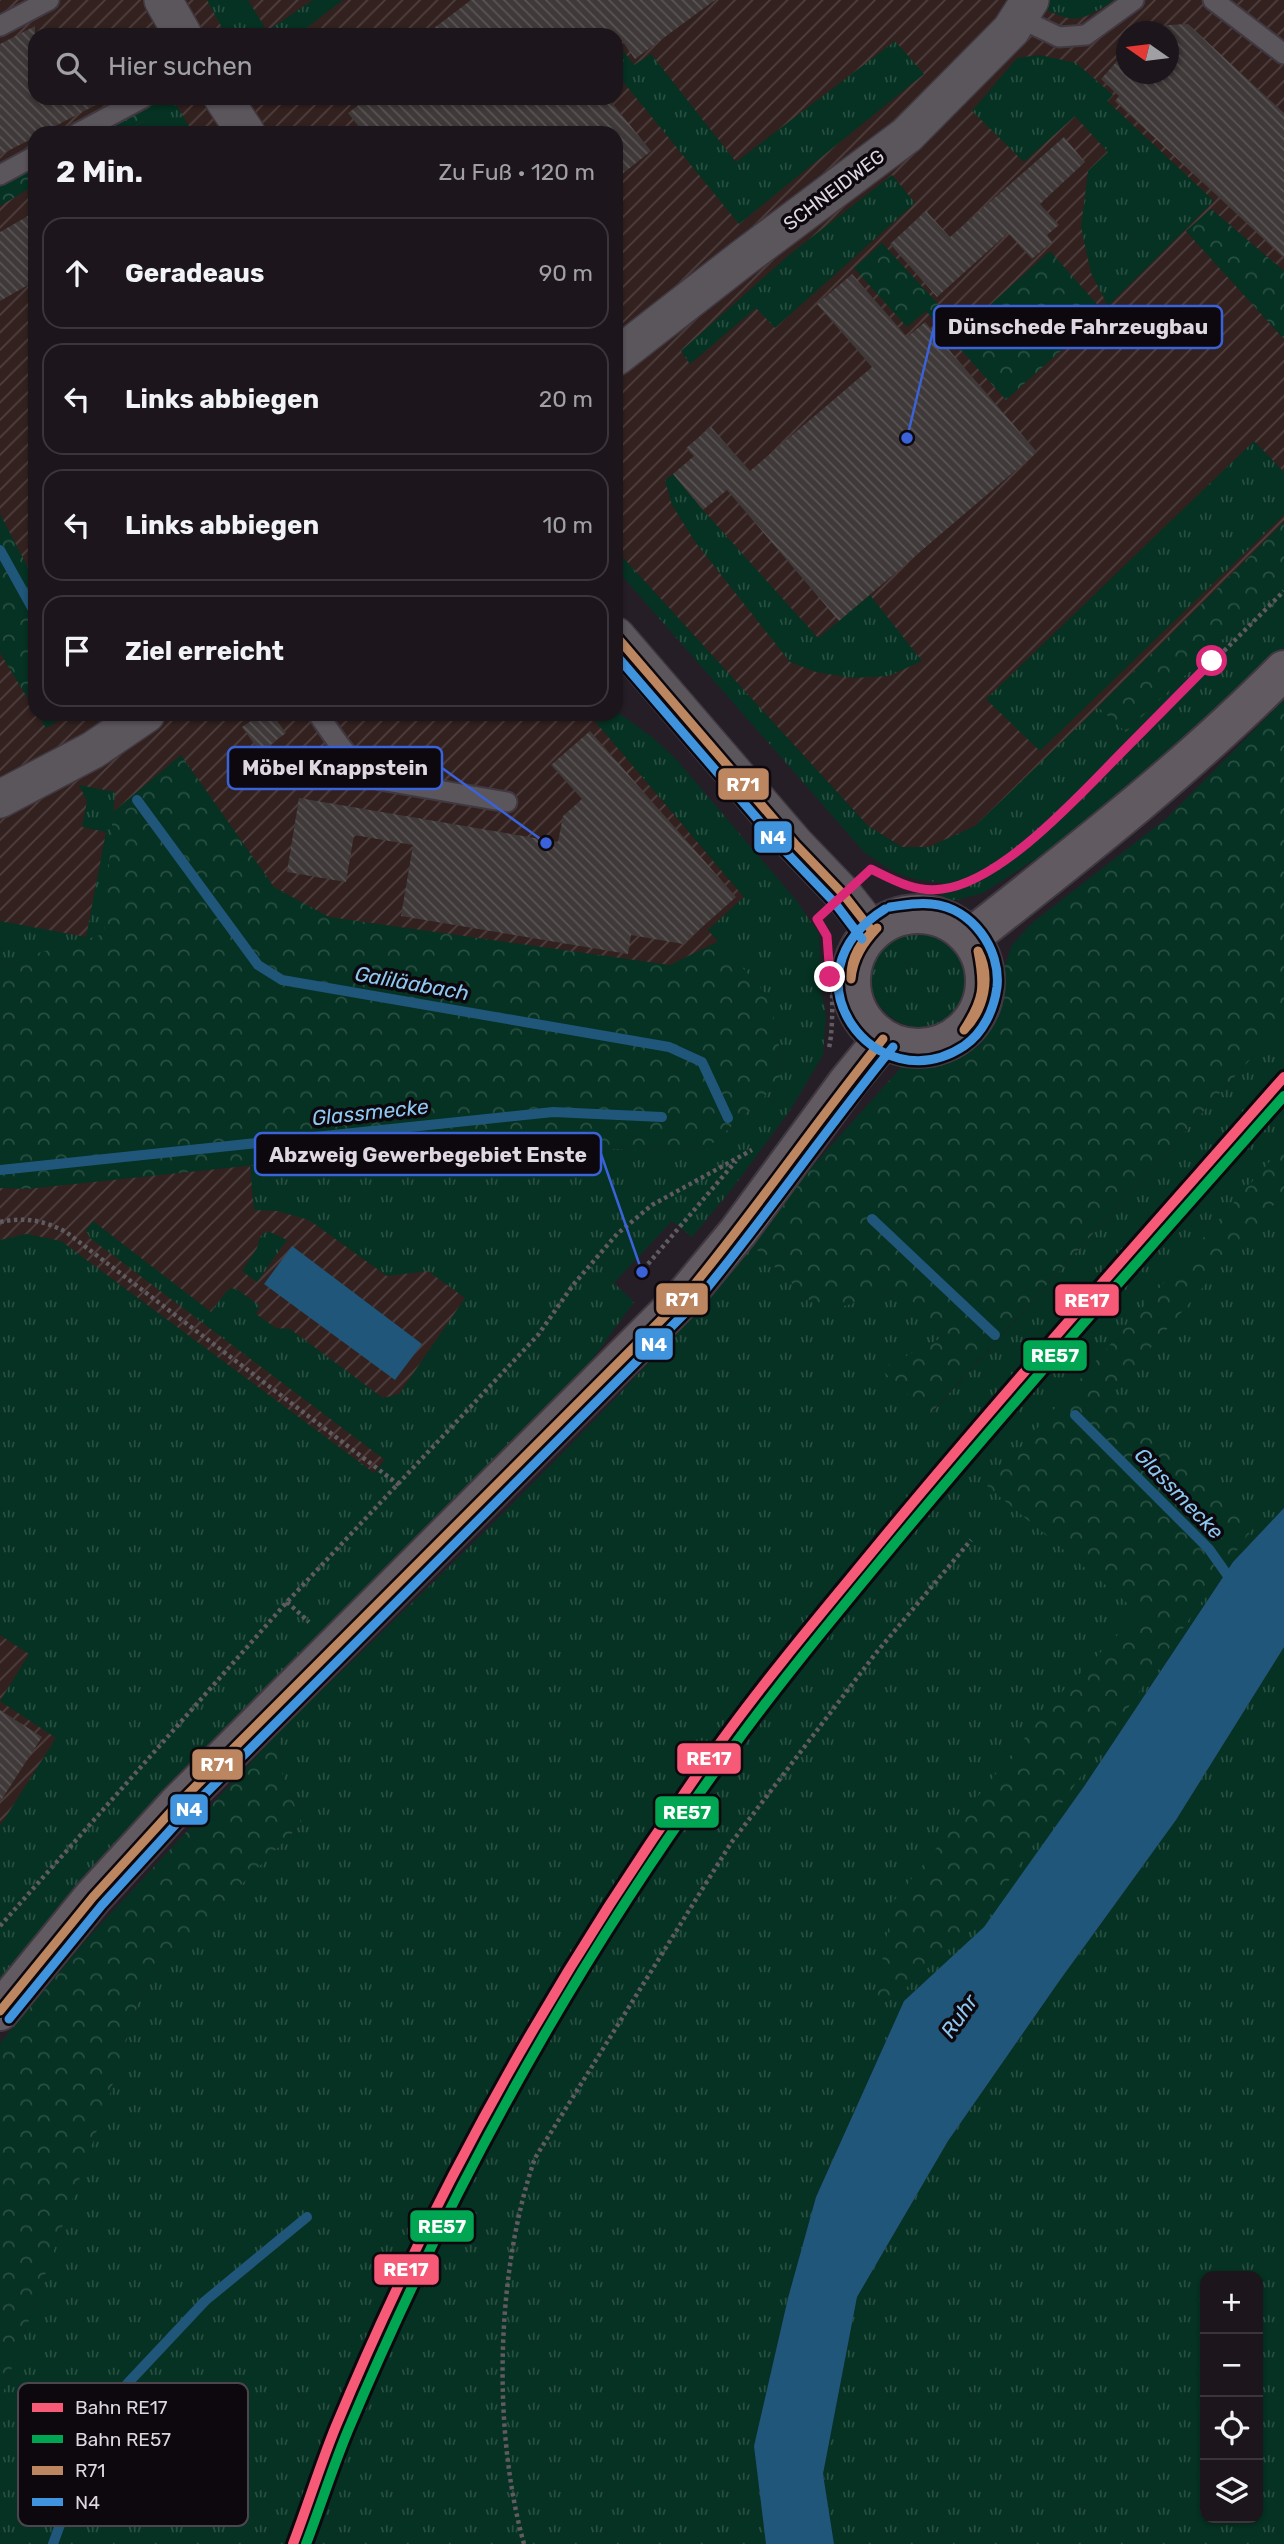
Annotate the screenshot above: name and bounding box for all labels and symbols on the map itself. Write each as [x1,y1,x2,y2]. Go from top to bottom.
north arrow [1116,21,1179,84]
street label: SCHNEIDWEG [779,145,889,235]
callout: Dünschede Fahrzeugbau [934,306,1222,348]
text: Dünschede Fahrzeugbau [948,314,1208,339]
route start [1196,645,1227,676]
callout: Möbel Knappstein [228,747,442,789]
text: Möbel Knappstein [242,755,428,780]
line badge: R71 [717,767,770,801]
text: R71 [726,773,760,796]
line badge: N4 [753,820,793,854]
text: N4 [760,826,786,849]
water label: Galiläabach [353,961,471,1005]
route end [814,961,845,992]
water label: Glassmecke [310,1093,430,1131]
callout: Abzweig Gewerbegebiet Enste [255,1133,601,1175]
text: Abzweig Gewerbegebiet Enste [269,1142,587,1167]
line badge: R71 [655,1282,709,1316]
line badge: RE17 [1054,1283,1120,1317]
text: R71 [665,1288,699,1311]
text: RE17 [1064,1289,1110,1312]
line badge: N4 [634,1327,674,1361]
text: N4 [641,1333,667,1356]
line badge: RE57 [1022,1339,1088,1372]
text: RE57 [1031,1344,1079,1367]
water label: Glassmecke [1129,1442,1229,1544]
line badge: RE17 [676,1742,742,1775]
text: RE17 [686,1747,732,1770]
line badge: R71 [191,1748,244,1781]
text: R71 [200,1753,234,1776]
line badge: N4 [169,1793,209,1826]
line badge: RE57 [654,1795,720,1829]
text: N4 [176,1798,202,1821]
text: RE57 [663,1801,711,1824]
water label: Ruhr [935,1989,983,2043]
line badge: RE57 [409,2209,475,2243]
text: RE57 [418,2215,466,2238]
line badge: RE17 [373,2253,440,2286]
text: RE17 [383,2258,429,2281]
legend [18,2383,248,2526]
text: Bahn RE17 [75,2396,168,2419]
text: Bahn RE57 [75,2428,171,2451]
text: R71 [75,2459,105,2482]
text: N4 [75,2491,100,2514]

